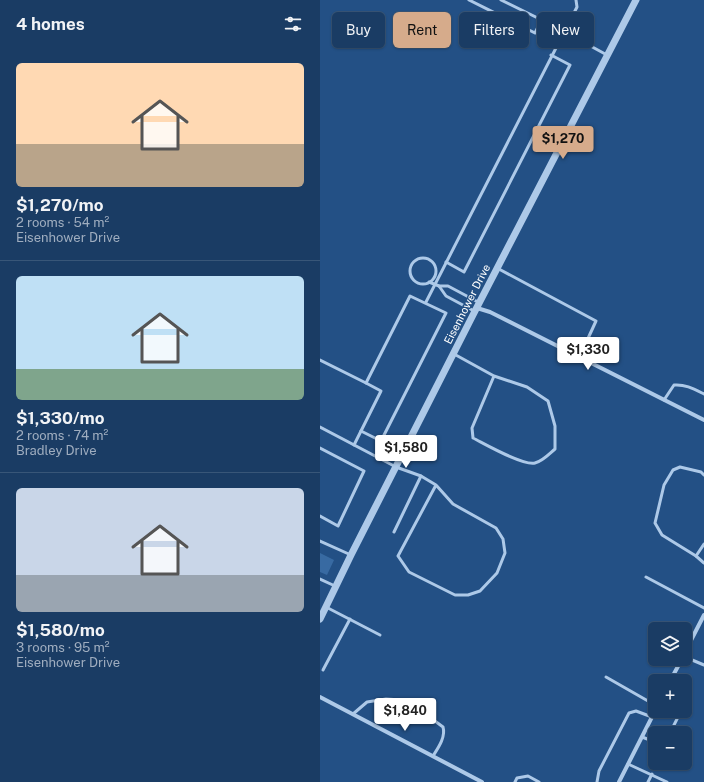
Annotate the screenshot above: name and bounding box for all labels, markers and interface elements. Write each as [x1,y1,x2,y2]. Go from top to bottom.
chip: Buy [332,12,385,48]
chip: Rent [393,12,451,48]
chip: Filters [459,12,529,48]
chip: New [537,12,594,48]
icon: filters [282,13,304,35]
text: 4 homes [16,14,85,34]
icon: home [124,89,196,161]
pin: $1,270 [530,126,596,160]
text: $1,270 [542,131,584,146]
text: $1,270/mo [16,195,104,215]
text: 2 rooms · 54 m² [16,215,109,230]
text: Eisenhower Drive [16,230,120,245]
street label: Eisenhower Drive [442,262,492,346]
icon: home [124,302,196,374]
pin: $1,330 [555,337,621,371]
text: $1,330 [566,342,610,357]
text: $1,330/mo [16,408,105,428]
text: 2 rooms · 74 m² [16,428,108,443]
pin: $1,580 [373,435,439,469]
text: $1,580 [384,440,428,455]
text: Bradley Drive [16,443,97,458]
icon: home [124,514,196,586]
text: $1,580/mo [16,620,105,640]
map controls [648,622,692,770]
button: layers [648,622,692,666]
text: 3 rooms · 95 m² [16,640,110,655]
text: Eisenhower Drive [16,655,120,670]
button: + [648,674,692,718]
pin: $1,840 [372,698,438,732]
text: $1,840 [383,703,427,718]
button: − [648,726,692,770]

